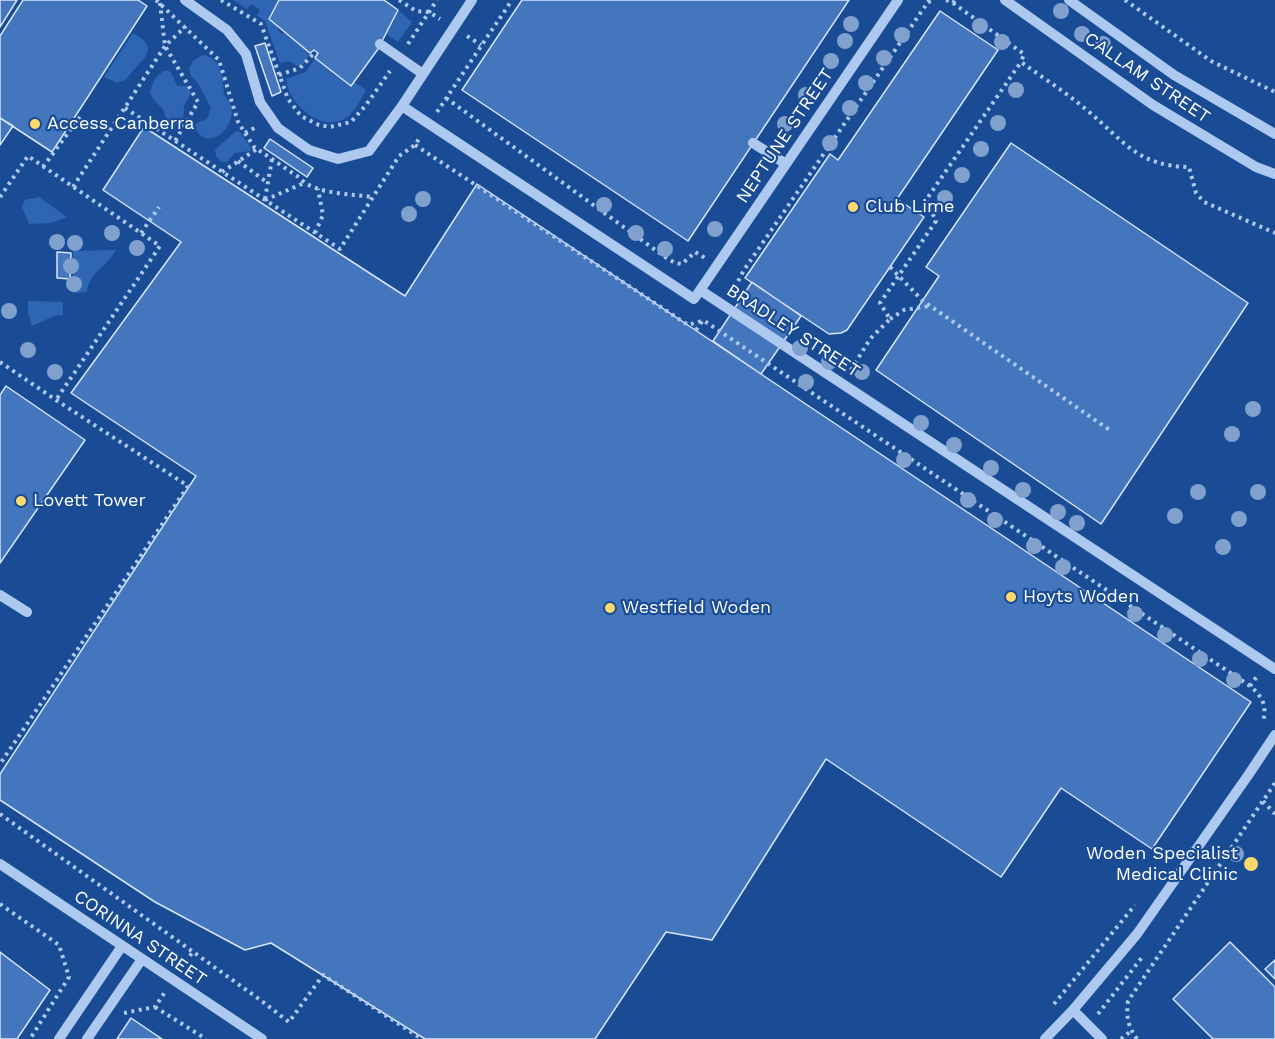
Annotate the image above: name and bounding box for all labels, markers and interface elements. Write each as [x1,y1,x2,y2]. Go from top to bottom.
street label: CALLAM STREET [1080,28,1214,128]
street label: NEPTUNE STREET [732,65,838,207]
place label: Access Canberra [47,113,194,135]
marker: Access Canberra [28,117,42,131]
place label: Club Lime [865,196,954,218]
marker: Club Lime [846,200,860,214]
street label: BRADLEY STREET [722,280,864,382]
place label: Lovett Tower [33,490,146,512]
marker: Lovett Tower [14,494,28,508]
place label: Hoyts Woden [1023,586,1139,608]
marker: Hoyts Woden [1004,590,1018,604]
place label: Westfield Woden [622,597,771,619]
marker: Westfield Woden [603,601,617,615]
place label: Woden Specialist Medical Clinic [1086,843,1238,886]
marker: Woden Specialist Medical Clinic [1242,855,1260,873]
street label: CORINNA STREET [70,886,210,990]

